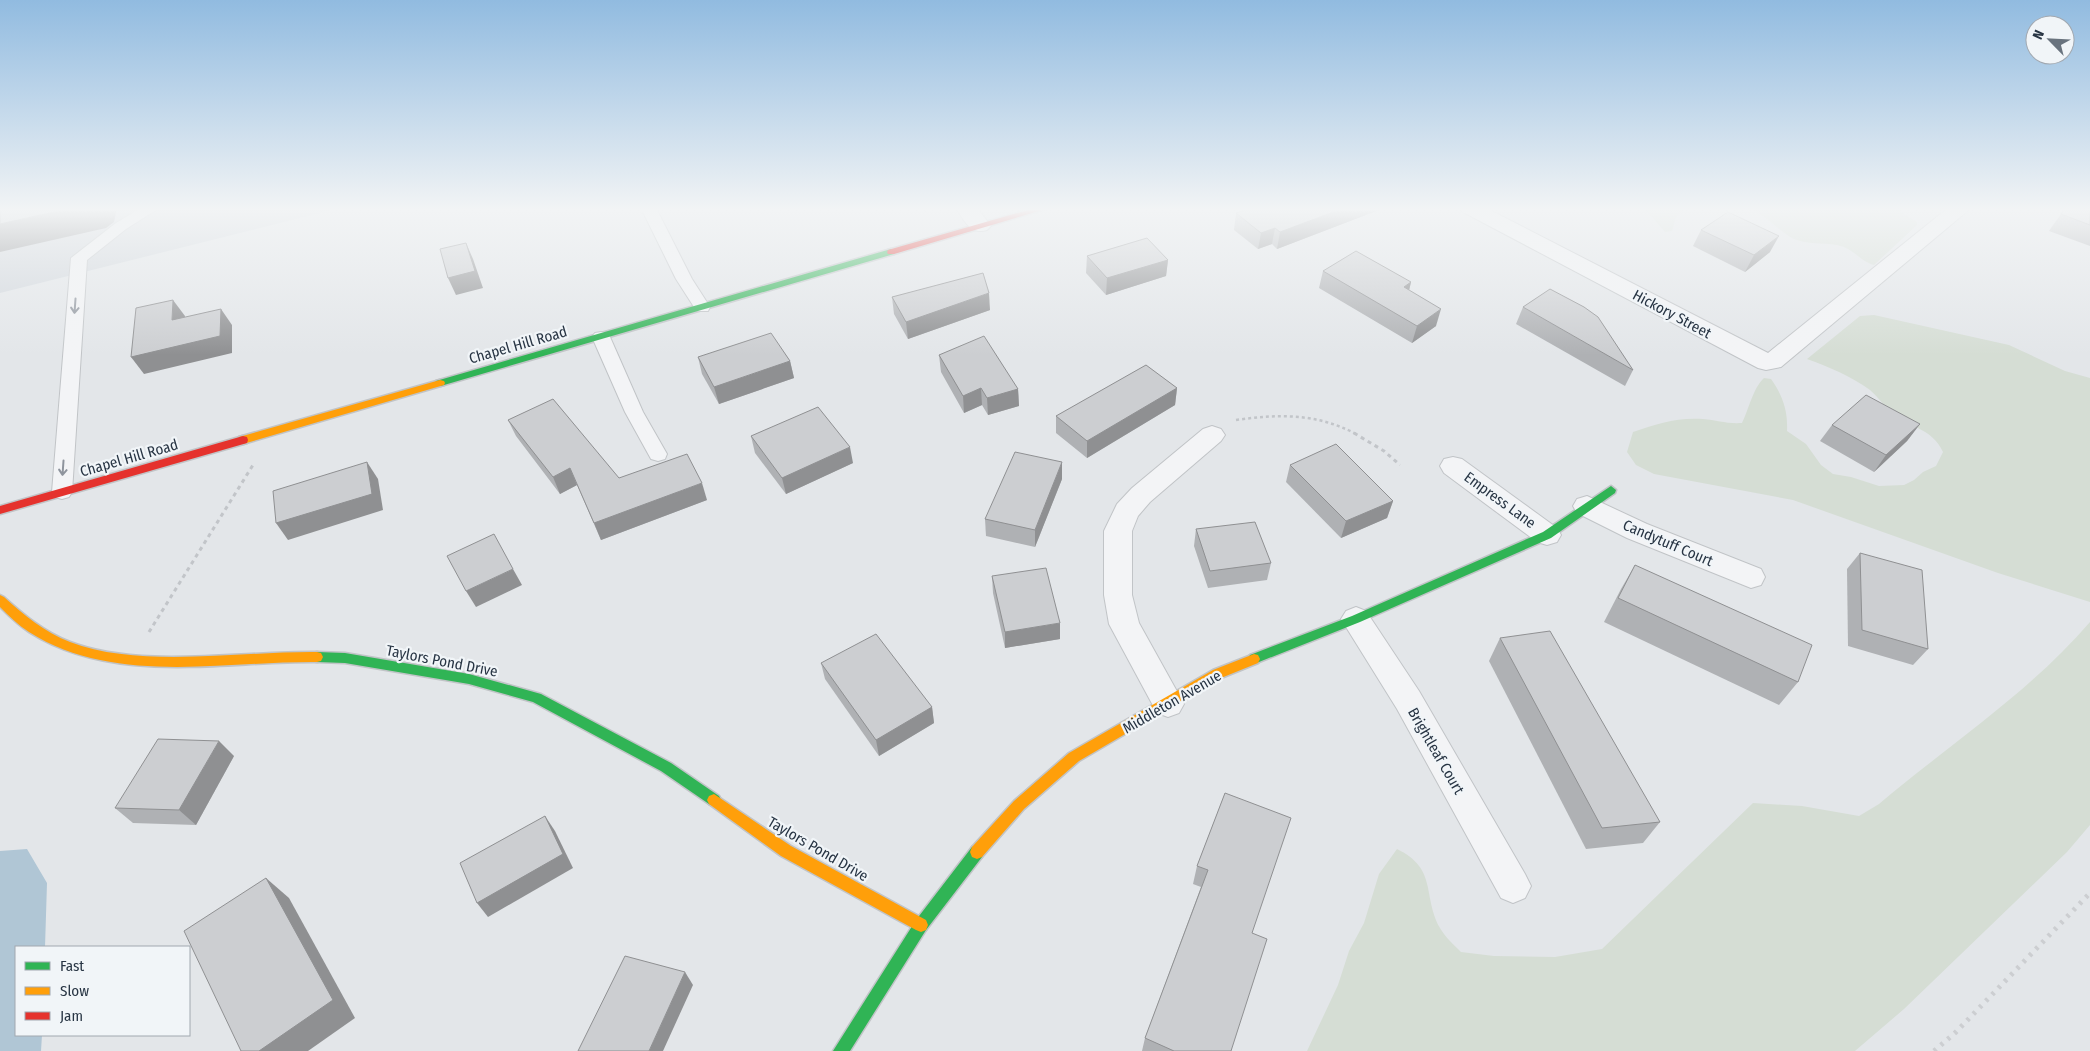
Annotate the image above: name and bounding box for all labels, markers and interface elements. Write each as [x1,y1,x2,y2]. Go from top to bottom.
north arrow [2025,15,2075,65]
text: N [2029,28,2048,42]
street label: Hickory Street [1630,286,1714,342]
one-way arrow [70,298,80,314]
street label: Chapel Hill Road [467,322,569,368]
street label: Chapel Hill Road [78,435,180,481]
one-way arrow [59,460,68,476]
street label: Empress Lane [1461,468,1539,532]
street label: Candytuff Court [1620,516,1716,570]
street label: Taylors Pond Drive [385,641,499,681]
street label: Middleton Avenue [1119,666,1225,738]
street label: Brightleaf Court [1404,705,1468,797]
street label: Taylors Pond Drive [764,813,872,885]
legend [15,946,190,1036]
text: Fast [60,957,84,975]
text: Slow [60,982,89,1000]
text: Jam [60,1007,83,1025]

